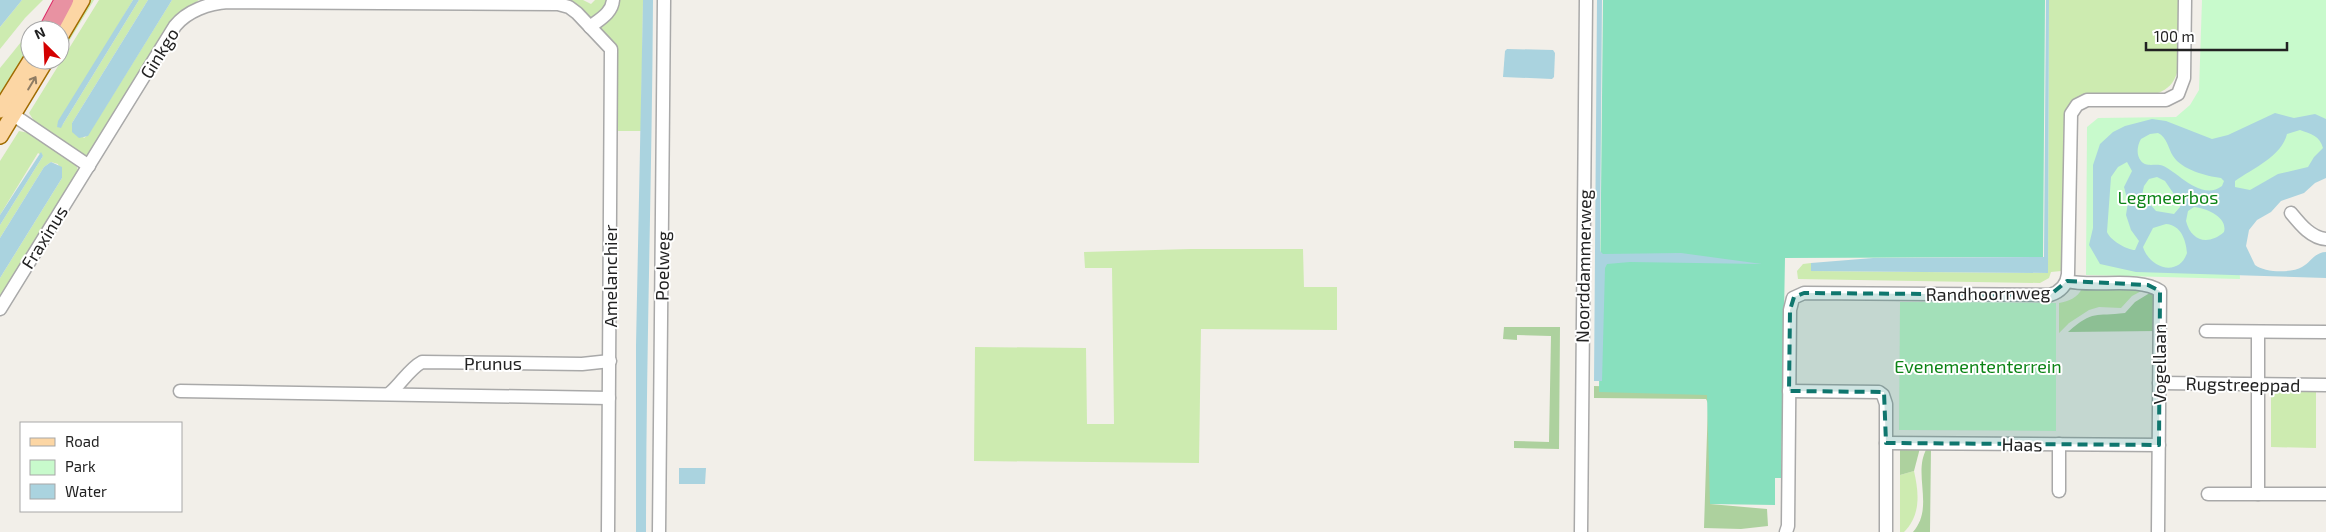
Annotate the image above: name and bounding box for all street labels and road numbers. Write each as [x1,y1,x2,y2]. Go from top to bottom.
street label: Ginkgo [135,24,183,82]
street label: Noorddammerweg [1571,189,1595,343]
street label: Fraxinus [16,201,72,273]
street label: Amelanchier [599,225,621,327]
street label: Poelweg [650,231,674,301]
street label: Randhoornweg [1925,281,2051,305]
street label: Vogellaan [2148,323,2170,405]
street label: Prunus [464,352,522,374]
street label: Rugstreeppad [2185,372,2301,396]
street label: Haas [2001,433,2043,455]

